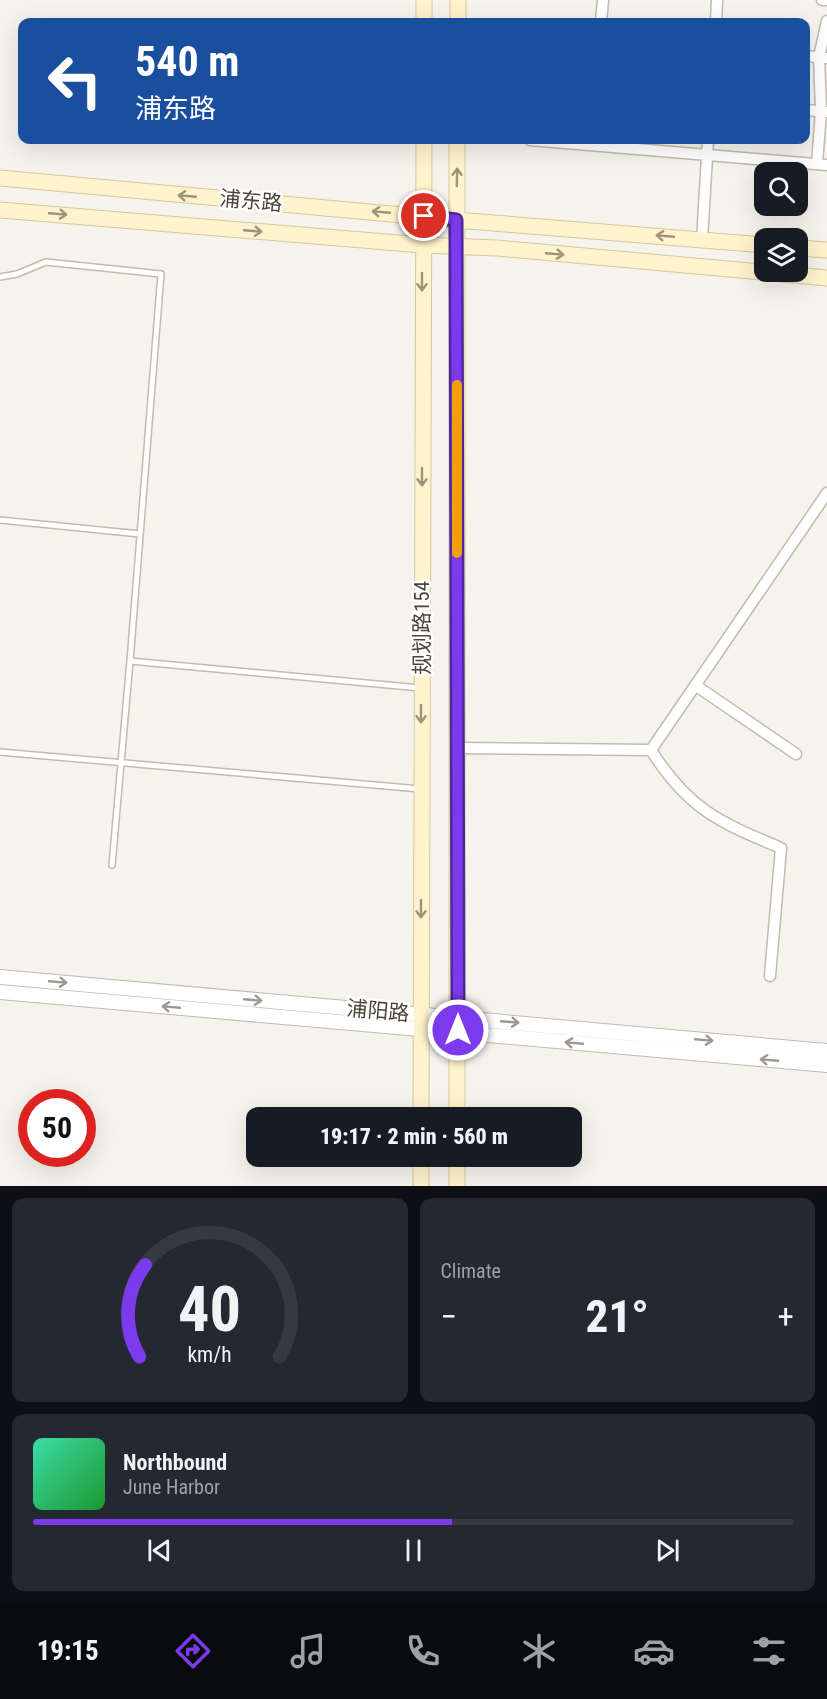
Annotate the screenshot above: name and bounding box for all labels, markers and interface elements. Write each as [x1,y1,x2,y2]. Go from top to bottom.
text: 540 m [135,37,240,86]
icon: left [36,42,114,120]
text: 浦东路 [135,93,216,125]
map controls [754,162,808,282]
button: search [754,162,808,216]
one-way arrow [451,168,462,188]
street label: 浦东路 [219,186,283,216]
one-way arrow [177,190,197,201]
pin [398,190,449,241]
icon: arrive [407,199,440,232]
one-way arrow [372,206,392,217]
one-way arrow [48,209,68,220]
one-way arrow [242,225,262,236]
button: layers [754,228,808,282]
one-way arrow [655,231,675,242]
one-way arrow [544,249,564,260]
one-way arrow [416,271,428,291]
one-way arrow [416,466,428,486]
street label: 规划路154 [410,581,434,675]
one-way arrow [415,703,427,723]
one-way arrow [415,898,427,918]
one-way arrow [48,977,68,988]
one-way arrow [242,994,262,1005]
street label: 浦阳路 [346,996,410,1026]
position arrow [426,998,490,1062]
one-way arrow [162,1001,182,1012]
one-way arrow [499,1017,519,1028]
one-way arrow [693,1035,713,1046]
one-way arrow [565,1037,585,1048]
one-way arrow [759,1054,779,1065]
speed limit sign: 50 [18,1089,96,1167]
text: 19:17 · 2 min · 560 m [320,1124,508,1149]
text: Climate [441,1259,501,1283]
text: 40 [178,1273,241,1346]
text: 21° [586,1290,649,1343]
text: − [441,1297,457,1336]
text: + [778,1297,794,1336]
text: km/h [188,1342,232,1367]
text: Northbound [123,1450,227,1475]
text: June Harbor [123,1475,220,1499]
icon: previous [143,1534,176,1567]
icon: pause [397,1534,430,1567]
icon: next [651,1534,684,1567]
icon: directions [172,1630,214,1672]
icon: music [287,1630,329,1672]
icon: phone [402,1630,444,1672]
icon: climate [518,1630,560,1672]
icon: car [633,1630,675,1672]
icon: filters [748,1630,790,1672]
text: 19:15 [37,1635,99,1667]

